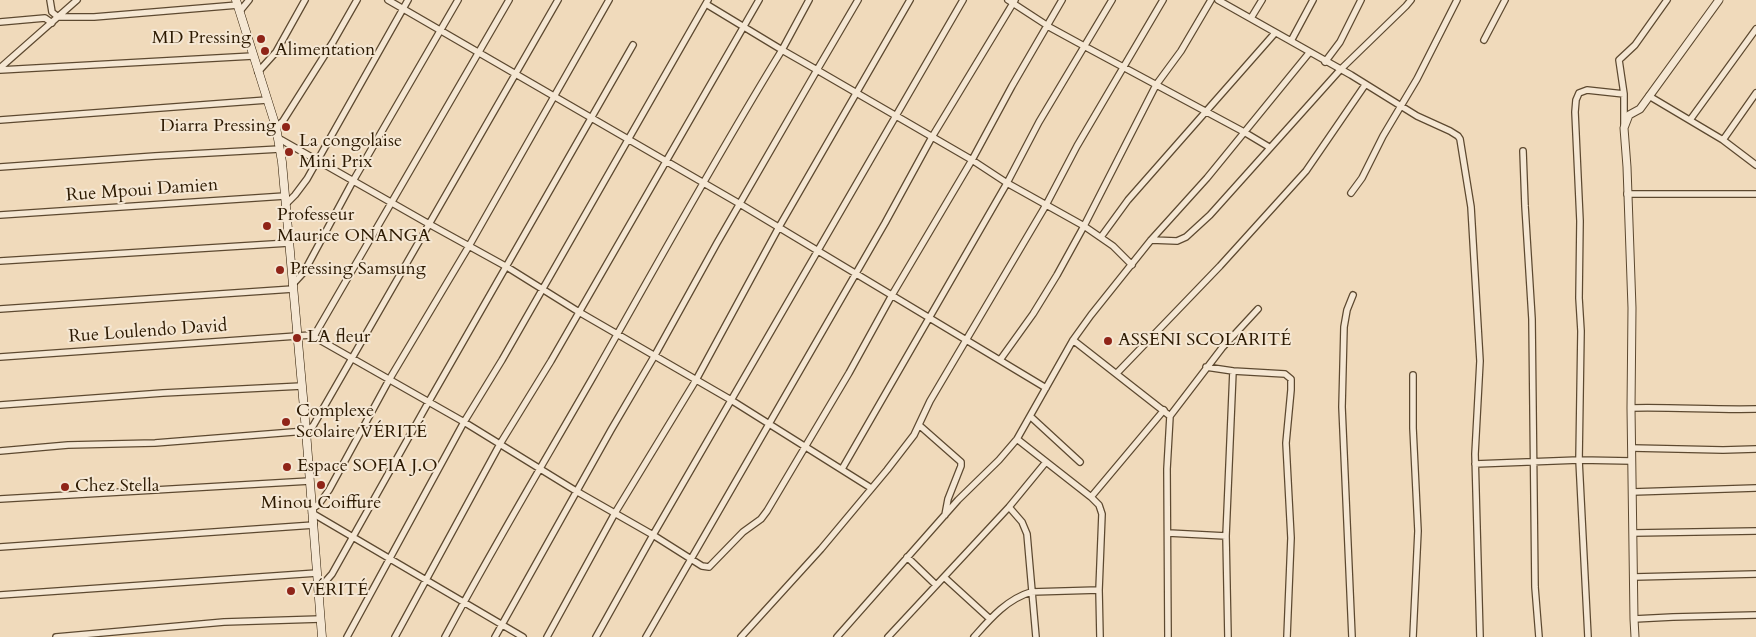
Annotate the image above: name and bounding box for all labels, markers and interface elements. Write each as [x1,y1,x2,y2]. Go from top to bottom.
place label: MD Pressing [152,28,251,50]
marker: MD Pressing [255,33,267,45]
place label: Alimentation [275,40,375,62]
marker: Alimentation [259,45,271,57]
place label: Diarra Pressing [160,116,276,138]
marker: Diarra Pressing [280,121,292,133]
place label: La congolaise Mini Prix [299,131,402,173]
marker: La congolaise Mini Prix [283,146,295,158]
street label: Rue Mpoui Damien [65,175,219,207]
place label: Professeur Maurice ONANGA [277,205,431,248]
marker: Professeur Maurice ONANGA [261,220,273,232]
place label: Pressing Samsung [290,259,426,281]
marker: Pressing Samsung [274,264,286,276]
street label: Rue Loulendo David [68,316,228,348]
place label: LA fleur [307,327,370,349]
place label: ASSENI SCOLARITÉ [1118,330,1291,352]
marker: LA fleur [291,332,303,344]
marker: ASSENI SCOLARITÉ [1102,335,1114,347]
place label: Complexe Scolaire VÉRITÉ [296,401,427,444]
marker: Complexe Scolaire VÉRITÉ [280,416,292,428]
place label: Espace SOFIA J.O [297,456,438,478]
marker: Espace SOFIA J.O [281,461,293,473]
place label: Chez Stella [75,476,160,498]
marker: Minou Coiffure [315,479,327,491]
marker: Chez Stella [59,481,71,493]
place label: Minou Coiffure [261,493,381,515]
place label: VÉRITÉ [301,580,368,602]
marker: VÉRITÉ [285,585,297,597]

